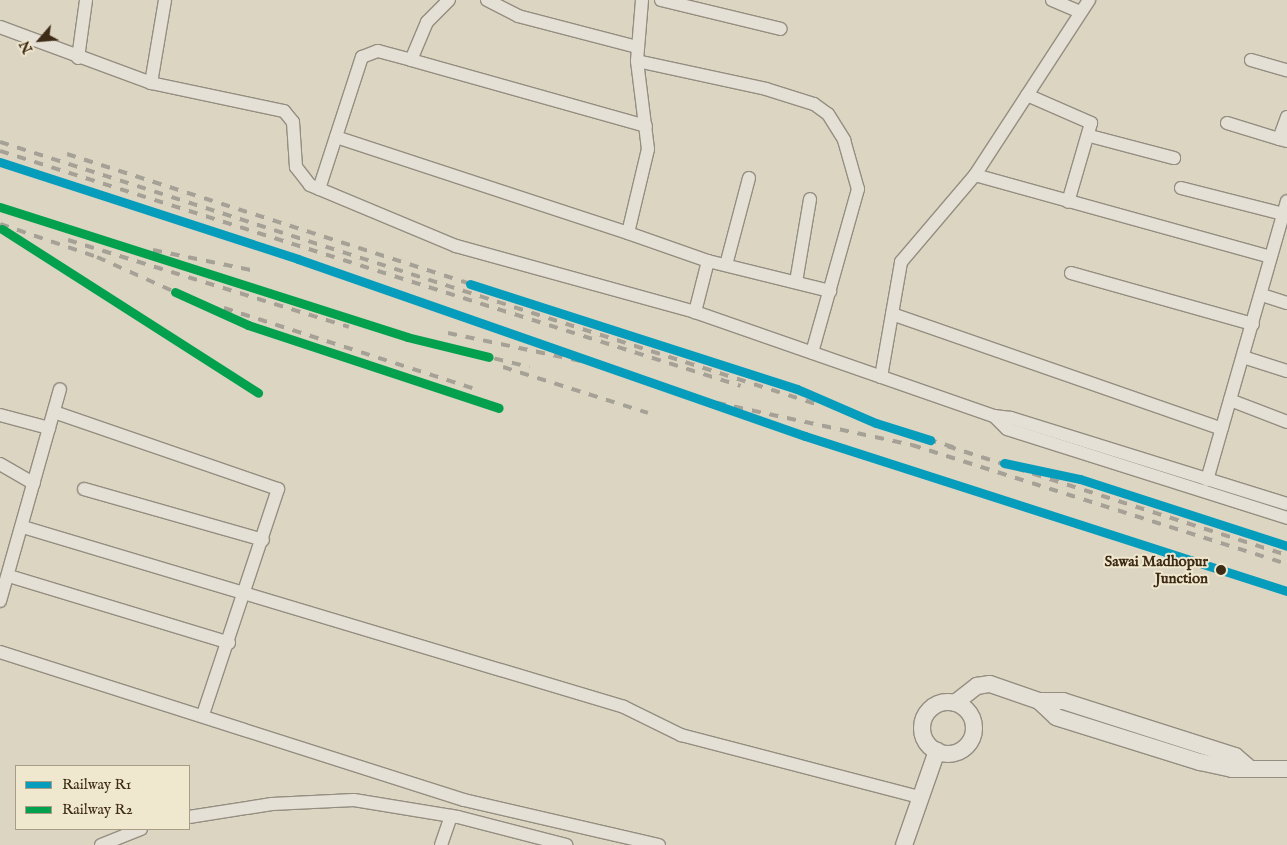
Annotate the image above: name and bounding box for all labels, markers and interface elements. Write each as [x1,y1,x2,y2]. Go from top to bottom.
north arrow [15,15,65,65]
text: N [16,37,37,56]
place label: Sawai Madhopur Junction [1104,552,1208,587]
marker: Sawai Madhopur Junction [1212,561,1230,579]
legend [15,765,190,830]
text: Railway R1 [62,775,131,794]
text: Railway R2 [62,800,133,819]

